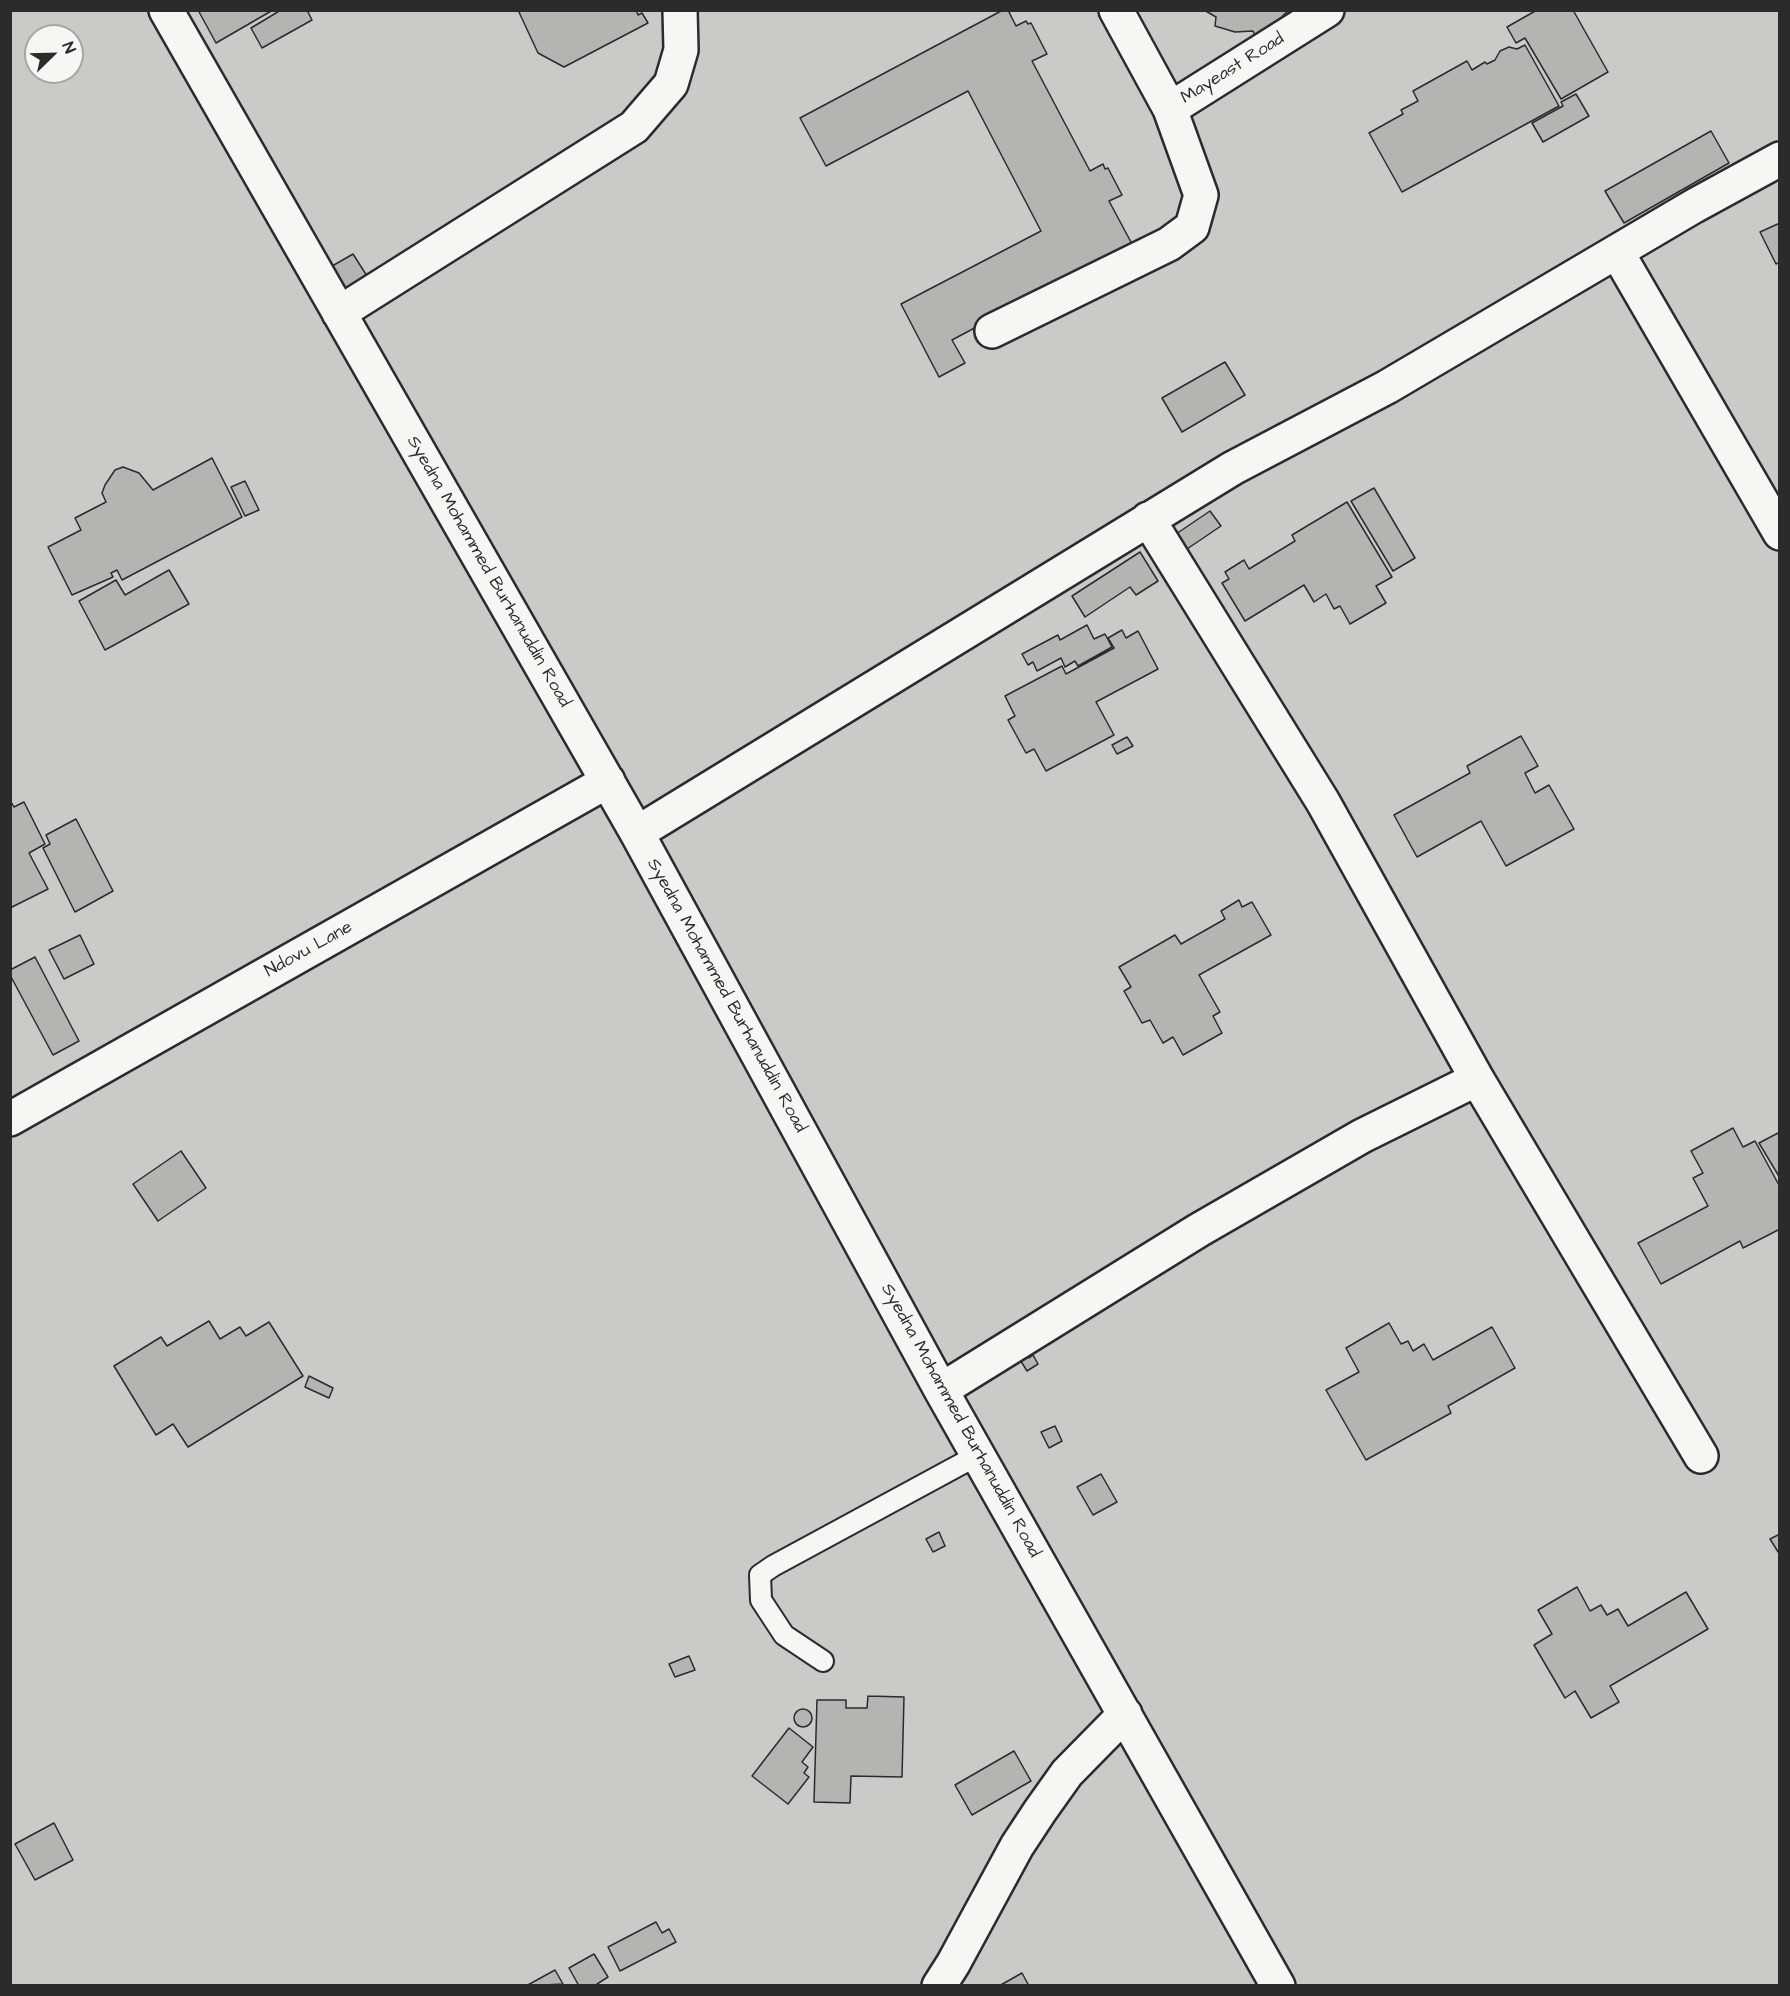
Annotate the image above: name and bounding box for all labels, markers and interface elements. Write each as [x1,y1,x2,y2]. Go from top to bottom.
north arrow [24,24,84,84]
street label: Mayeast Road [1177,29,1289,109]
text: N [57,39,81,57]
street label: Syedna Mohammed Burhanuddin Road [401,432,575,712]
street label: Syedna Mohammed Burhanuddin Road [641,855,811,1137]
street label: Ndovu Lane [261,917,357,983]
street label: Syedna Mohammed Burhanuddin Road [875,1280,1045,1562]

